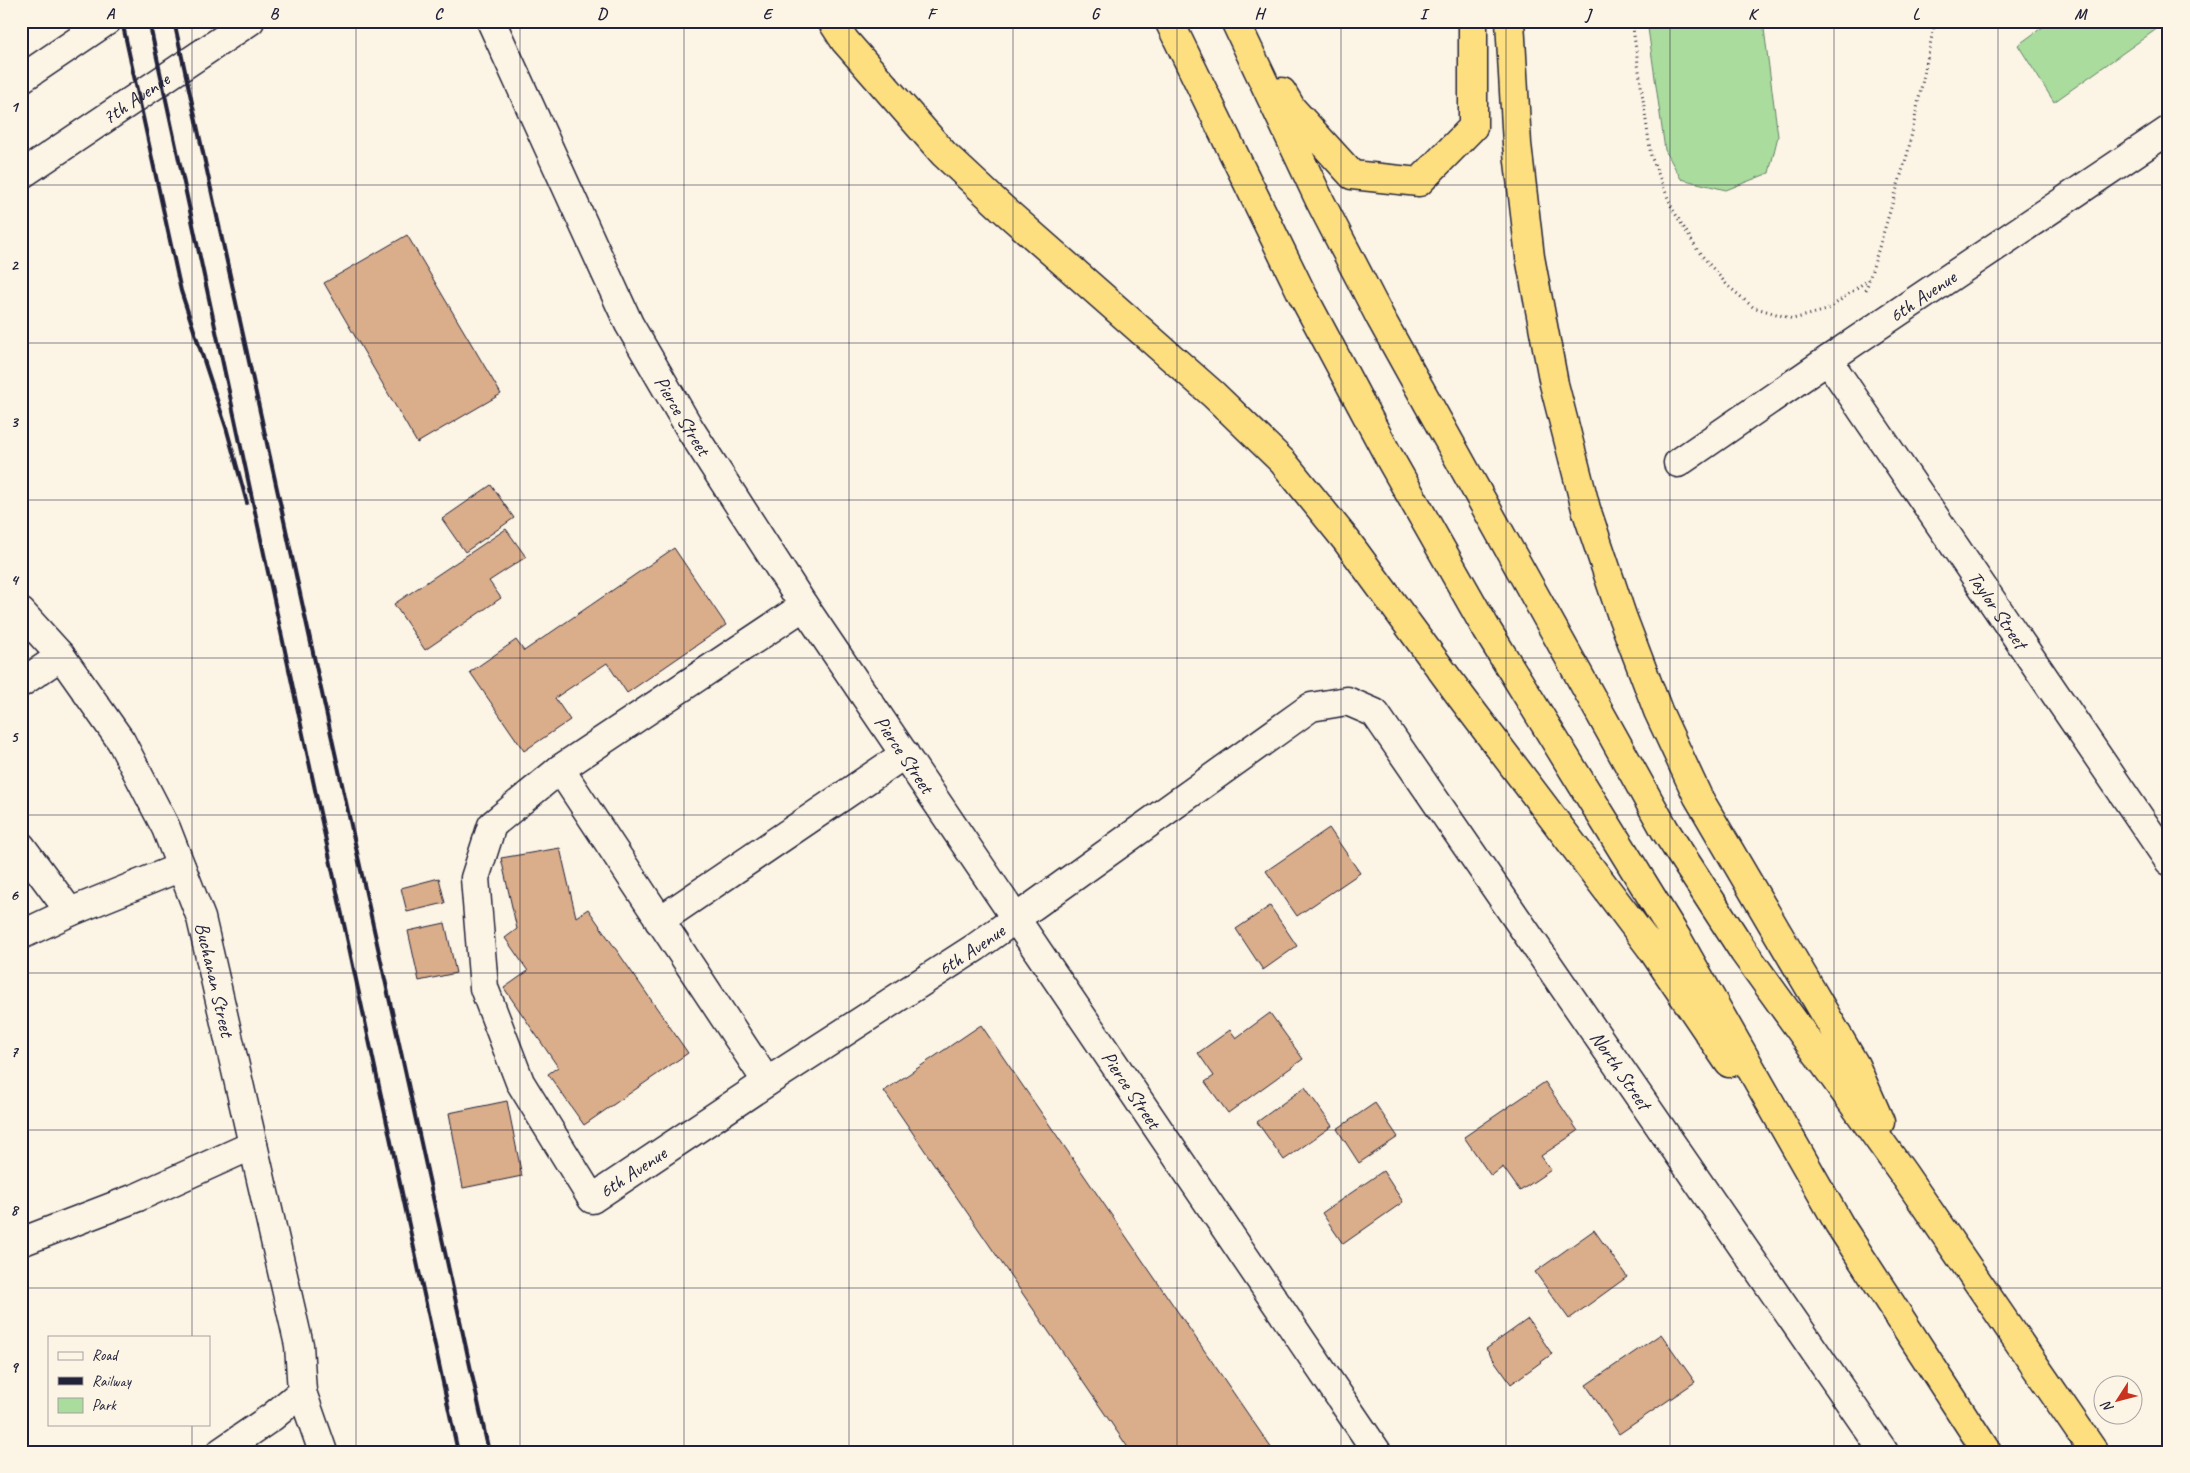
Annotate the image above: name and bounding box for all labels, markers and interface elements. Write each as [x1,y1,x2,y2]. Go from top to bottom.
text: A [106,4,116,24]
text: B [270,4,280,24]
text: C [434,4,444,24]
text: D [597,4,608,24]
text: E [763,4,774,24]
text: F [927,4,938,24]
text: G [1091,4,1101,24]
text: H [1254,4,1266,24]
text: I [1420,4,1430,24]
text: J [1584,4,1593,24]
text: K [1748,4,1760,24]
text: L [1913,4,1921,24]
text: M [2074,4,2088,24]
street label: 7th Avenue [97,66,175,130]
text: 1 [10,97,19,117]
text: 2 [10,255,19,275]
street label: 6th Avenue [1884,264,1962,328]
street label: Pierce Street [649,371,717,462]
text: 3 [10,412,19,432]
street label: Taylor Street [1962,566,2035,656]
text: 4 [10,570,19,590]
street label: Pierce Street [869,711,941,800]
text: 5 [11,727,20,747]
text: 6 [10,885,19,905]
street label: 6th Avenue [933,918,1011,981]
street label: Buchanan Street [189,920,240,1041]
street label: North Street [1585,1026,1658,1117]
text: 7 [10,1042,19,1062]
street label: Pierce Street [1096,1046,1168,1135]
street label: 6th Avenue [594,1140,673,1204]
text: 8 [10,1200,19,1220]
legend [48,1336,210,1426]
text: Road [92,1346,119,1365]
text: 9 [10,1357,19,1377]
text: Railway [92,1372,133,1391]
north arrow [2092,1376,2142,1426]
text: Park [92,1396,117,1415]
text: N [2097,1397,2117,1416]

